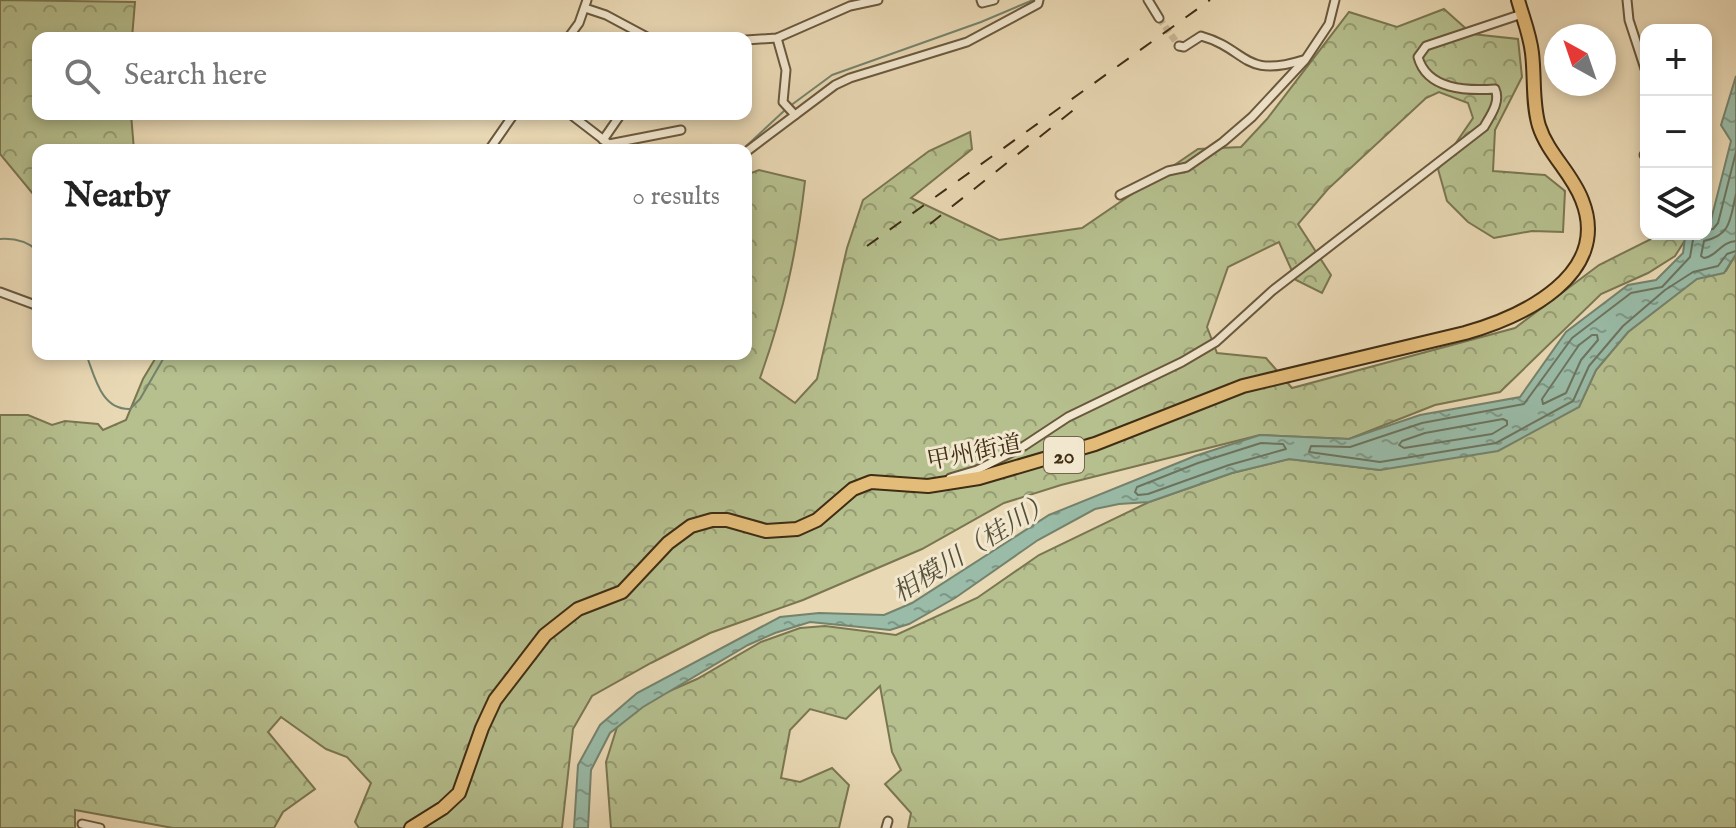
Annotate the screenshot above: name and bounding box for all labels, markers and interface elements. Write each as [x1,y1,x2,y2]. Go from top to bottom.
north arrow [1544,24,1616,96]
map controls [1640,24,1712,240]
button: + [1640,24,1712,96]
search box [32,32,752,120]
icon: search [60,54,104,98]
text: Search here [124,57,267,95]
button: − [1640,96,1712,168]
button: layers [1640,168,1712,240]
text: Nearby [64,175,170,218]
text: 0 results [632,180,720,213]
street label: 甲州街道 [924,429,1024,478]
road number: 20 [1044,437,1084,473]
water label: 相模川（桂川） [887,486,1059,610]

